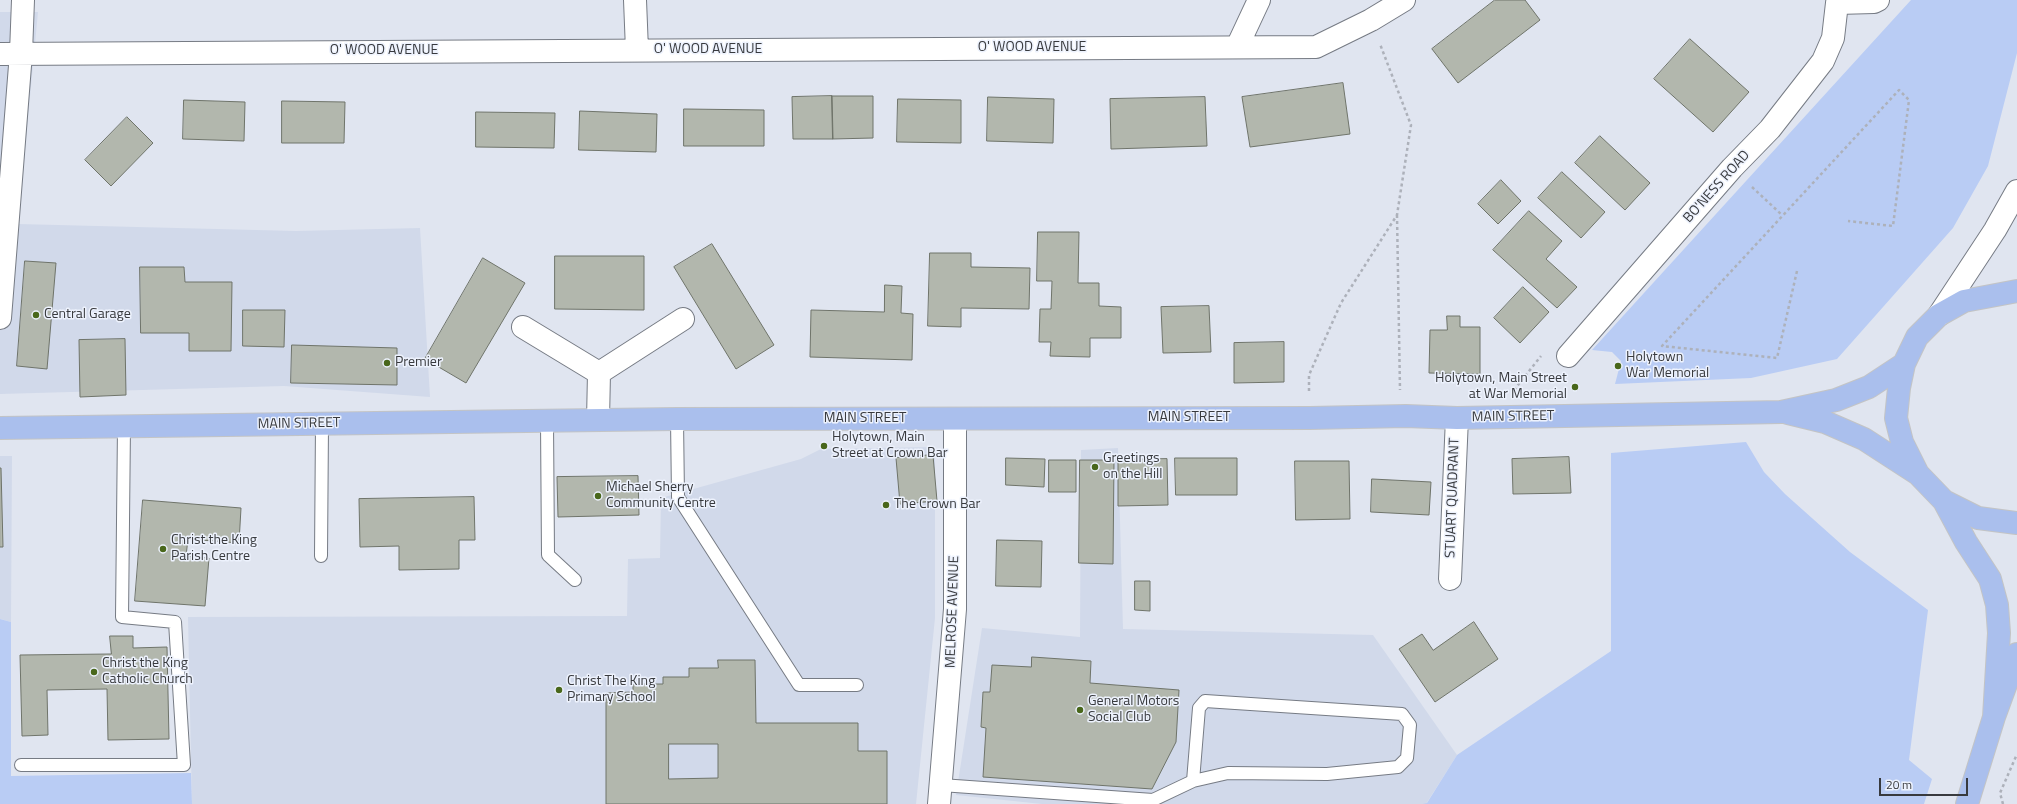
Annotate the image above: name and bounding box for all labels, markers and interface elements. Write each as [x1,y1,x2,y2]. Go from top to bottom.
street label: O' WOOD AVENUE [978,40,1086,56]
street label: O' WOOD AVENUE [654,42,762,58]
street label: O' WOOD AVENUE [330,43,438,59]
street label: BO'NESS ROAD [1680,147,1754,227]
place label: Central Garage [44,307,131,323]
marker: Central Garage [31,310,41,320]
place label: Holytown War Memorial [1626,350,1709,382]
place label: Premier [395,355,442,371]
marker: Premier [382,358,392,368]
marker: Holytown War Memorial [1613,361,1623,371]
place label: Holytown, Main Street at War Memorial [1435,371,1567,404]
marker: Holytown, Main Street at War Memorial [1570,382,1580,392]
street label: MAIN STREET [1472,408,1554,426]
street label: MAIN STREET [1148,410,1230,426]
street label: MAIN STREET [824,411,906,427]
street label: MAIN STREET [258,415,340,433]
place label: Holytown, Main Street at Crown Bar [832,430,948,462]
street label: STUART QUADRANT [1443,438,1463,558]
marker: Holytown, Main Street at Crown Bar [819,441,829,451]
place label: Greetings on the Hill [1103,451,1163,484]
marker: Greetings on the Hill [1090,462,1100,472]
place label: Michael Sherry Community Centre [606,480,716,512]
marker: Michael Sherry Community Centre [593,491,603,501]
place label: The Crown Bar [894,497,980,513]
marker: The Crown Bar [881,500,891,510]
place label: Christ the King Parish Centre [171,533,257,566]
marker: Christ the King Parish Centre [158,544,168,554]
street label: MELROSE AVENUE [943,555,963,669]
place label: Christ the King Catholic Church [102,656,193,688]
marker: Christ the King Catholic Church [89,667,99,677]
place label: Christ The King Primary School [567,674,656,706]
marker: Christ The King Primary School [554,685,564,695]
place label: General Motors Social Club [1088,694,1179,726]
marker: General Motors Social Club [1075,705,1085,715]
scale bar [1881,770,1970,796]
text: 20 m [1886,775,1912,794]

